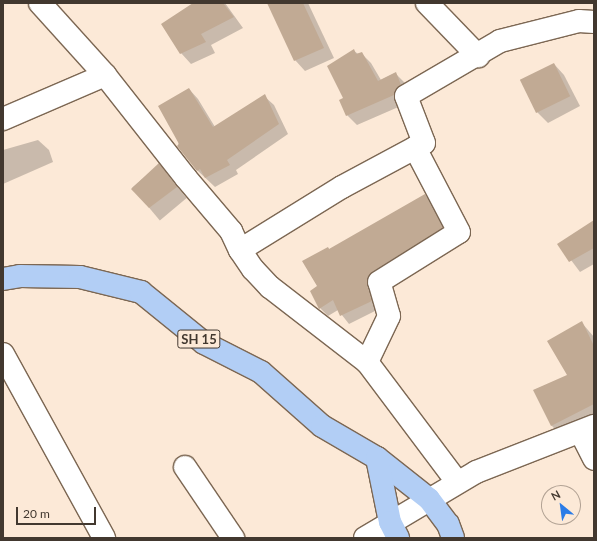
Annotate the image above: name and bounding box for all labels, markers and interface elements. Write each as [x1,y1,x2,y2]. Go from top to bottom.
road number: SH 15 [177,328,221,350]
north arrow [541,485,581,525]
text: N [549,487,562,503]
scale bar [18,499,98,525]
text: 20 m [23,506,50,521]

